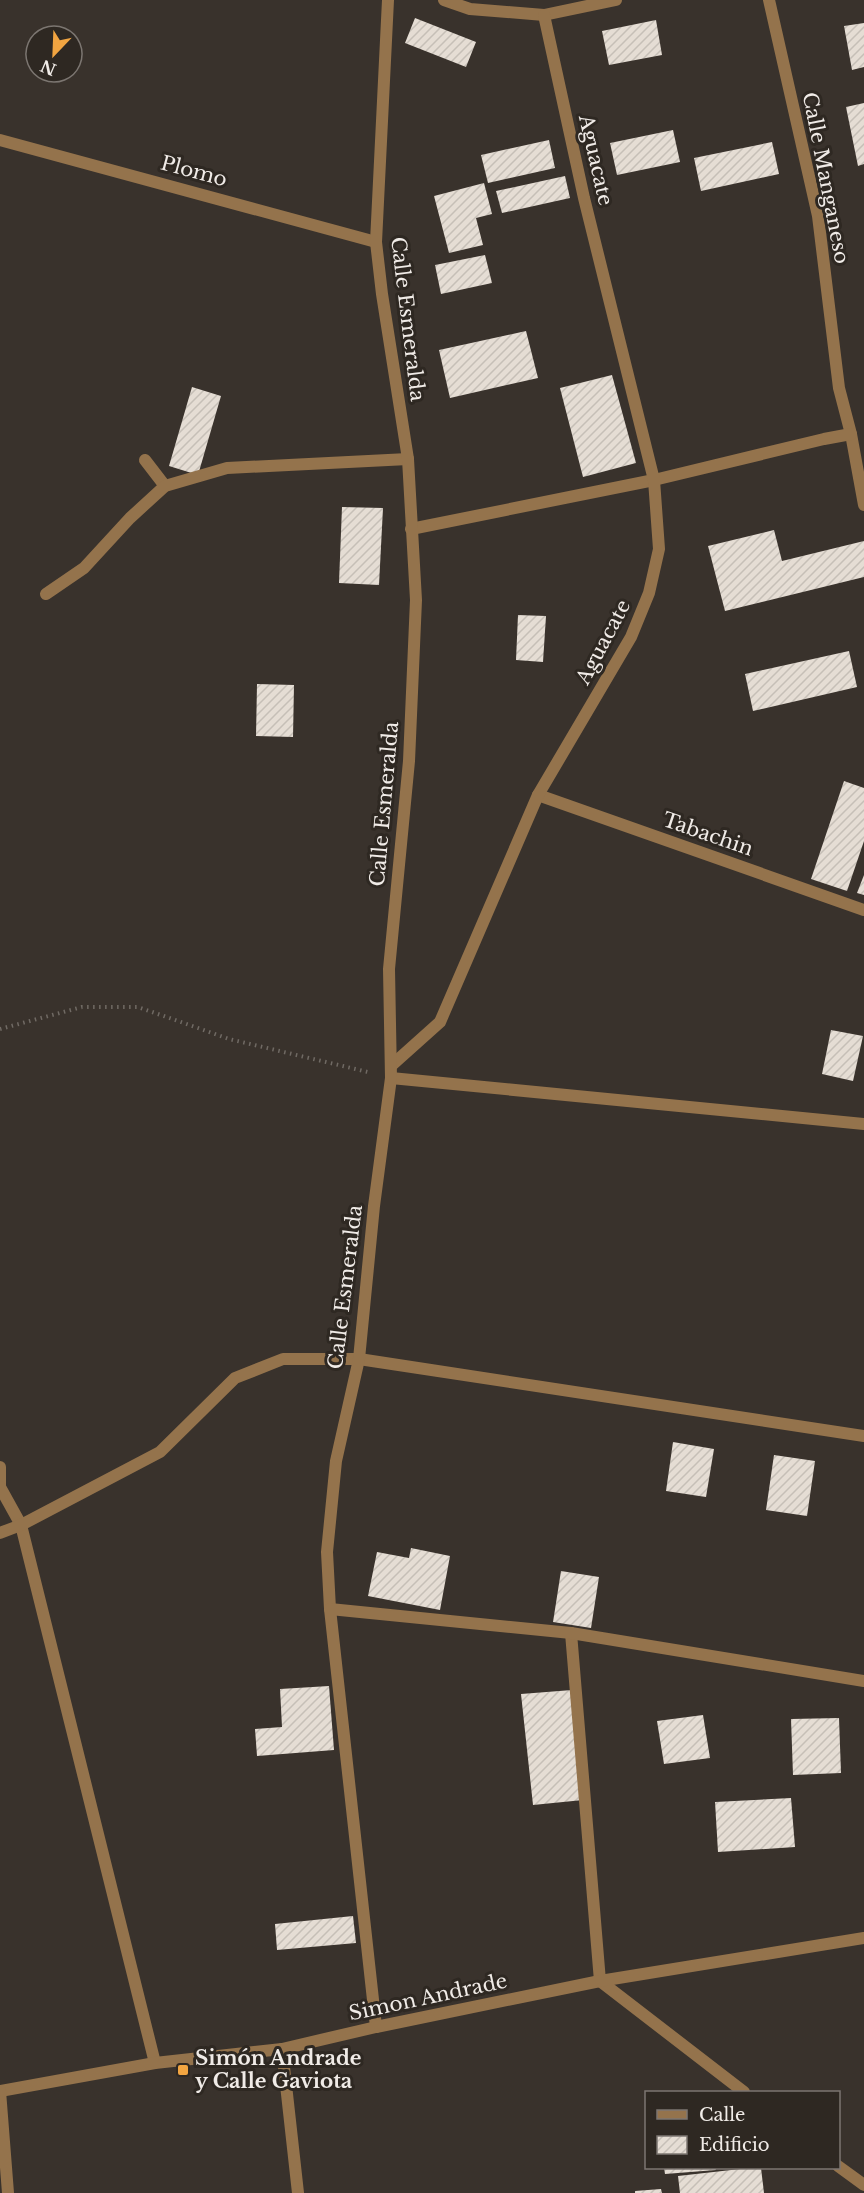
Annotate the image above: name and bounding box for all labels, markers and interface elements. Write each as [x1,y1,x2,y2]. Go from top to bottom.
north arrow [24,24,84,84]
text: N [37,56,59,80]
street label: Calle Manganeso [798,90,854,266]
street label: Aguacate [574,111,618,208]
street label: Plomo [158,151,230,191]
street label: Calle Esmeralda [386,235,430,404]
street label: Aguacate [570,595,635,689]
street label: Calle Esmeralda [365,720,403,888]
street label: Tabachin [660,807,757,861]
street label: Calle Esmeralda [323,1202,367,1371]
street label: Simon Andrade [347,1968,509,2026]
place label: Simón Andrade y Calle Gaviota [195,2046,361,2093]
marker: Simón Andrade y Calle Gaviota [176,2063,190,2077]
legend [645,2091,840,2169]
text: Calle [699,2104,745,2126]
text: Edificio [699,2134,770,2156]

